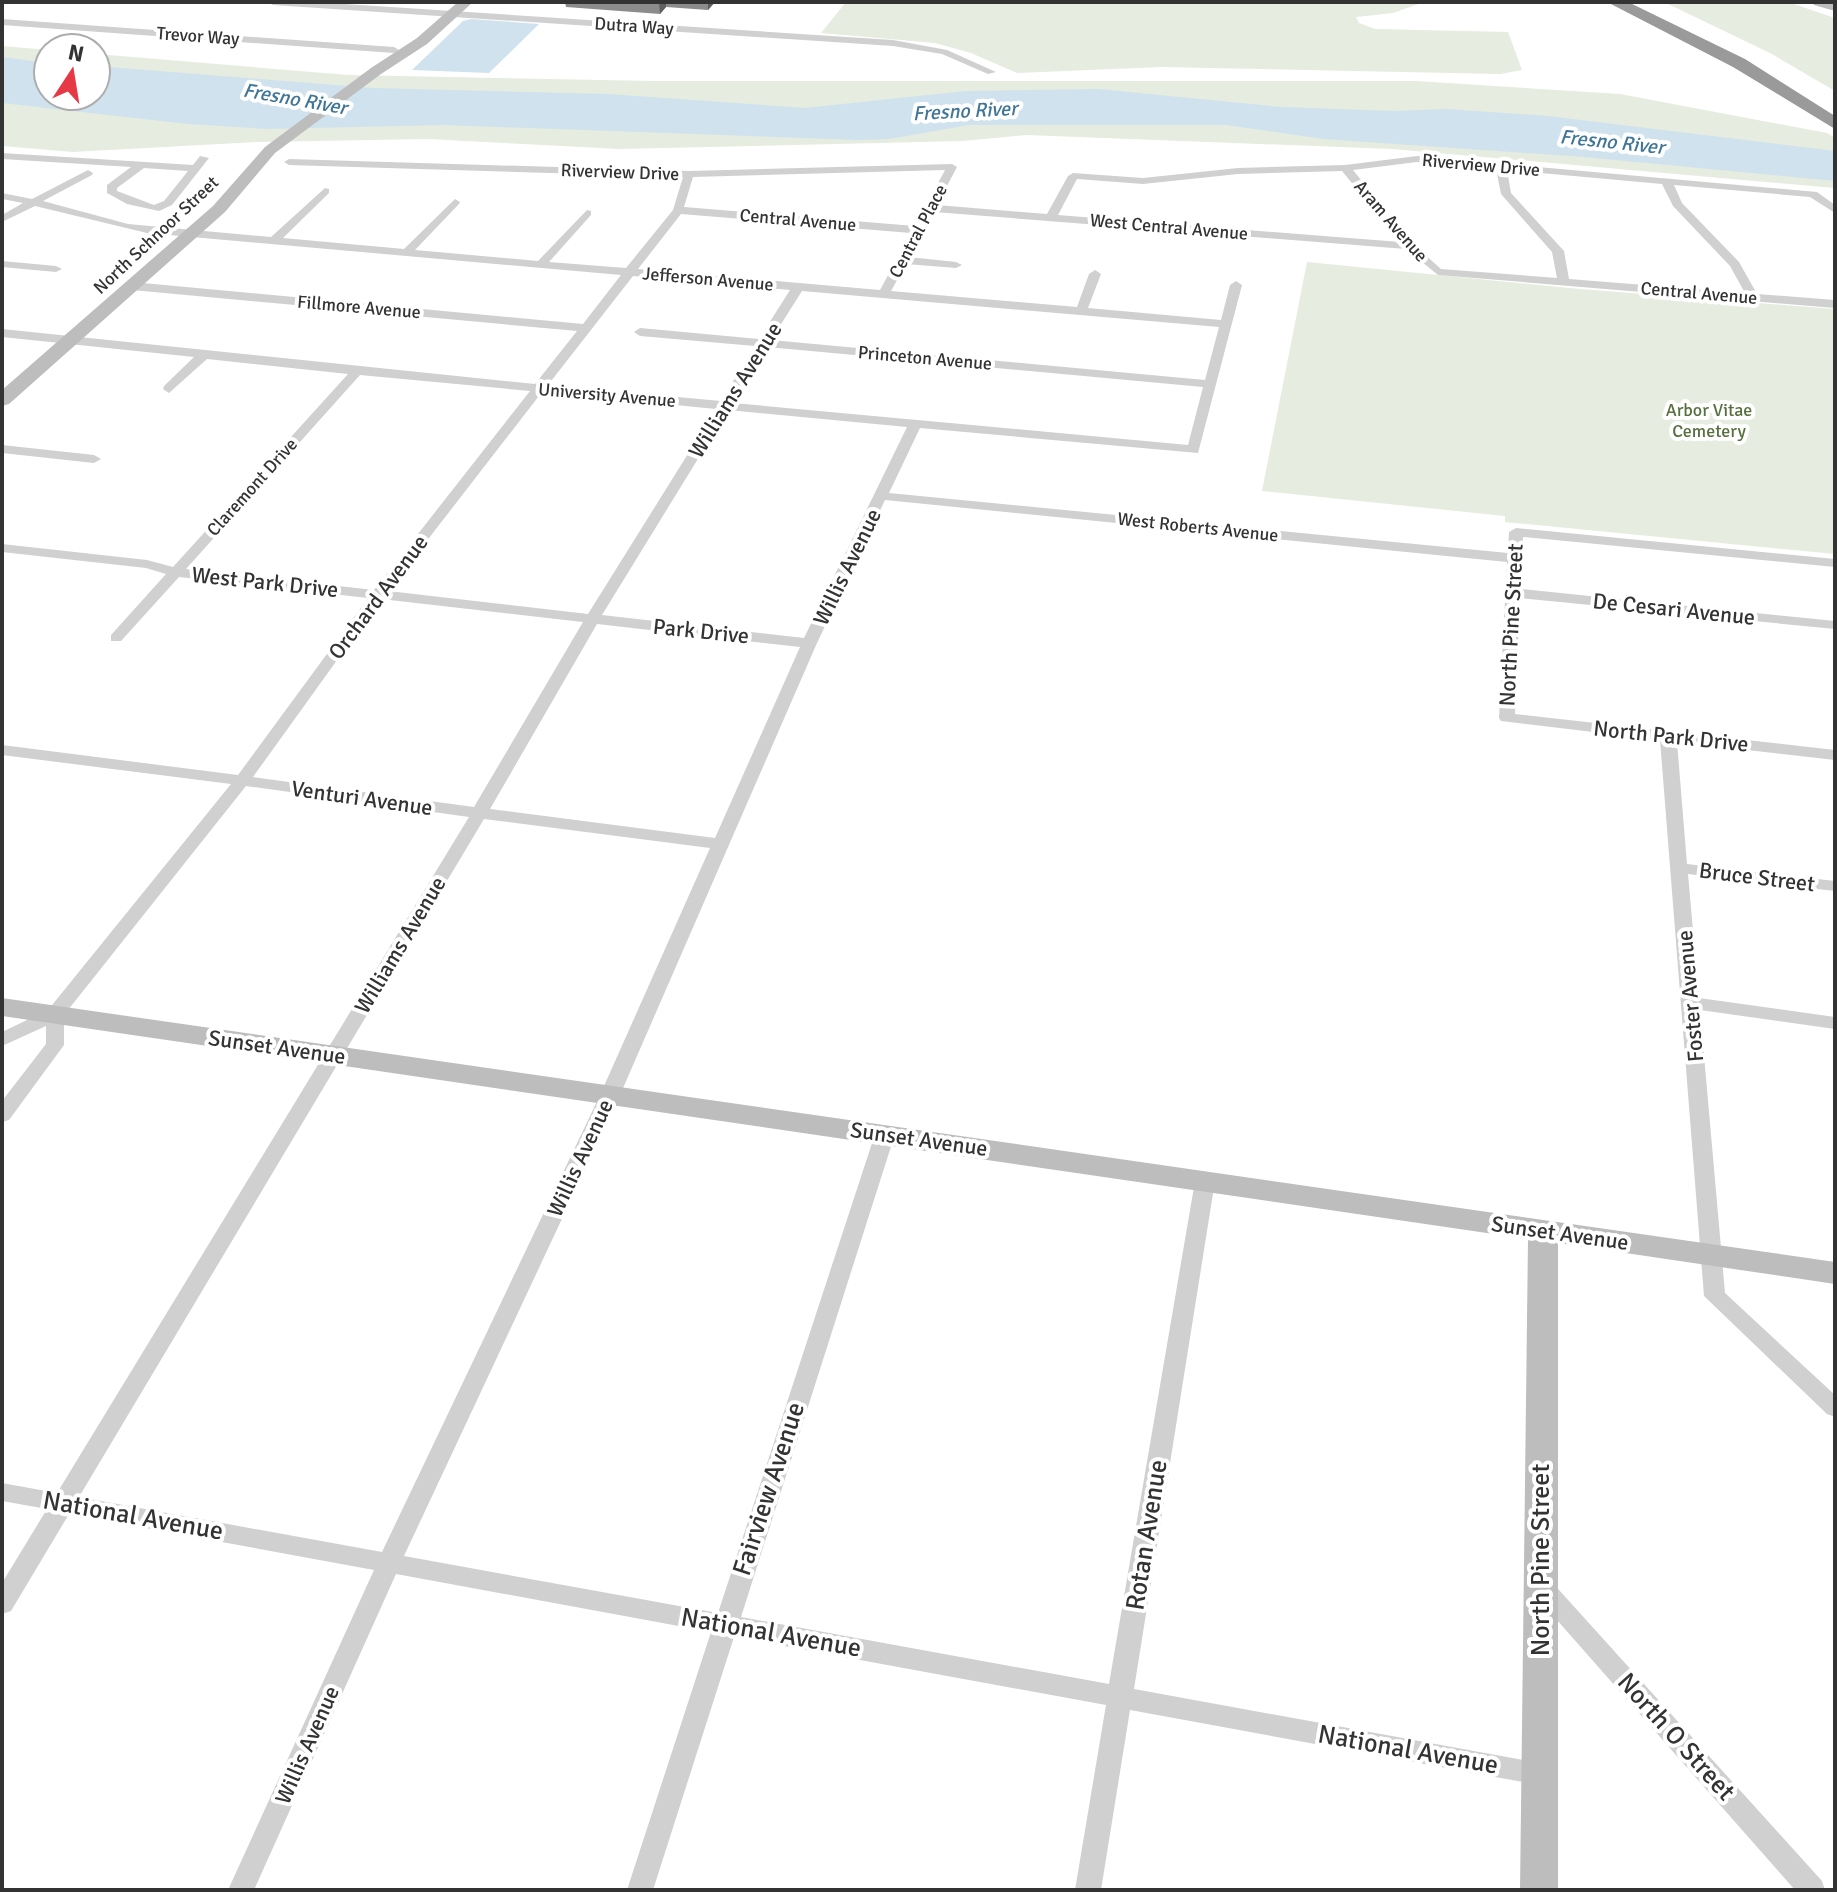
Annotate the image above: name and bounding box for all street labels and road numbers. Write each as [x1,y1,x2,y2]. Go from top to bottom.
street label: Dutra Way [594,12,675,40]
street label: Trevor Way [156,22,241,50]
street label: Riverview Drive [1421,149,1541,181]
street label: Riverview Drive [560,159,680,185]
street label: North Schnoor Street [89,171,223,299]
street label: Aram Avenue [1349,176,1433,266]
street label: Central Place [884,180,952,282]
street label: Central Avenue [739,204,857,236]
street label: West Central Avenue [1089,209,1249,245]
street label: Jefferson Avenue [642,262,774,296]
street label: Central Avenue [1640,277,1758,309]
street label: Fillmore Avenue [296,291,422,323]
street label: Williams Avenue [682,317,788,463]
street label: Princeton Avenue [857,341,993,375]
street label: University Avenue [537,378,677,412]
street label: Claremont Drive [202,433,302,541]
street label: Willis Avenue [807,504,887,630]
street label: West Roberts Avenue [1116,508,1280,546]
street label: Orchard Avenue [322,529,434,665]
street label: North Pine Street [1493,543,1529,707]
street label: West Park Drive [190,561,340,603]
street label: De Cesari Avenue [1591,587,1757,631]
street label: Park Drive [652,613,750,649]
street label: North Park Drive [1592,714,1750,758]
street label: Venturi Avenue [290,775,434,821]
street label: Bruce Street [1698,857,1817,898]
street label: Williams Avenue [348,872,452,1018]
street label: Foster Avenue [1671,929,1709,1063]
street label: Sunset Avenue [207,1024,347,1070]
street label: Willis Avenue [541,1095,619,1221]
street label: Sunset Avenue [849,1116,989,1162]
street label: Sunset Avenue [1490,1210,1630,1256]
street label: Fairview Avenue [726,1398,812,1580]
street label: Rotan Avenue [1119,1457,1175,1613]
street label: North Pine Street [1525,1464,1557,1656]
street label: National Avenue [40,1484,226,1548]
street label: National Avenue [678,1601,864,1665]
street label: North O Street [1610,1667,1742,1807]
street label: Willis Avenue [269,1682,345,1808]
street label: National Avenue [1315,1718,1501,1782]

